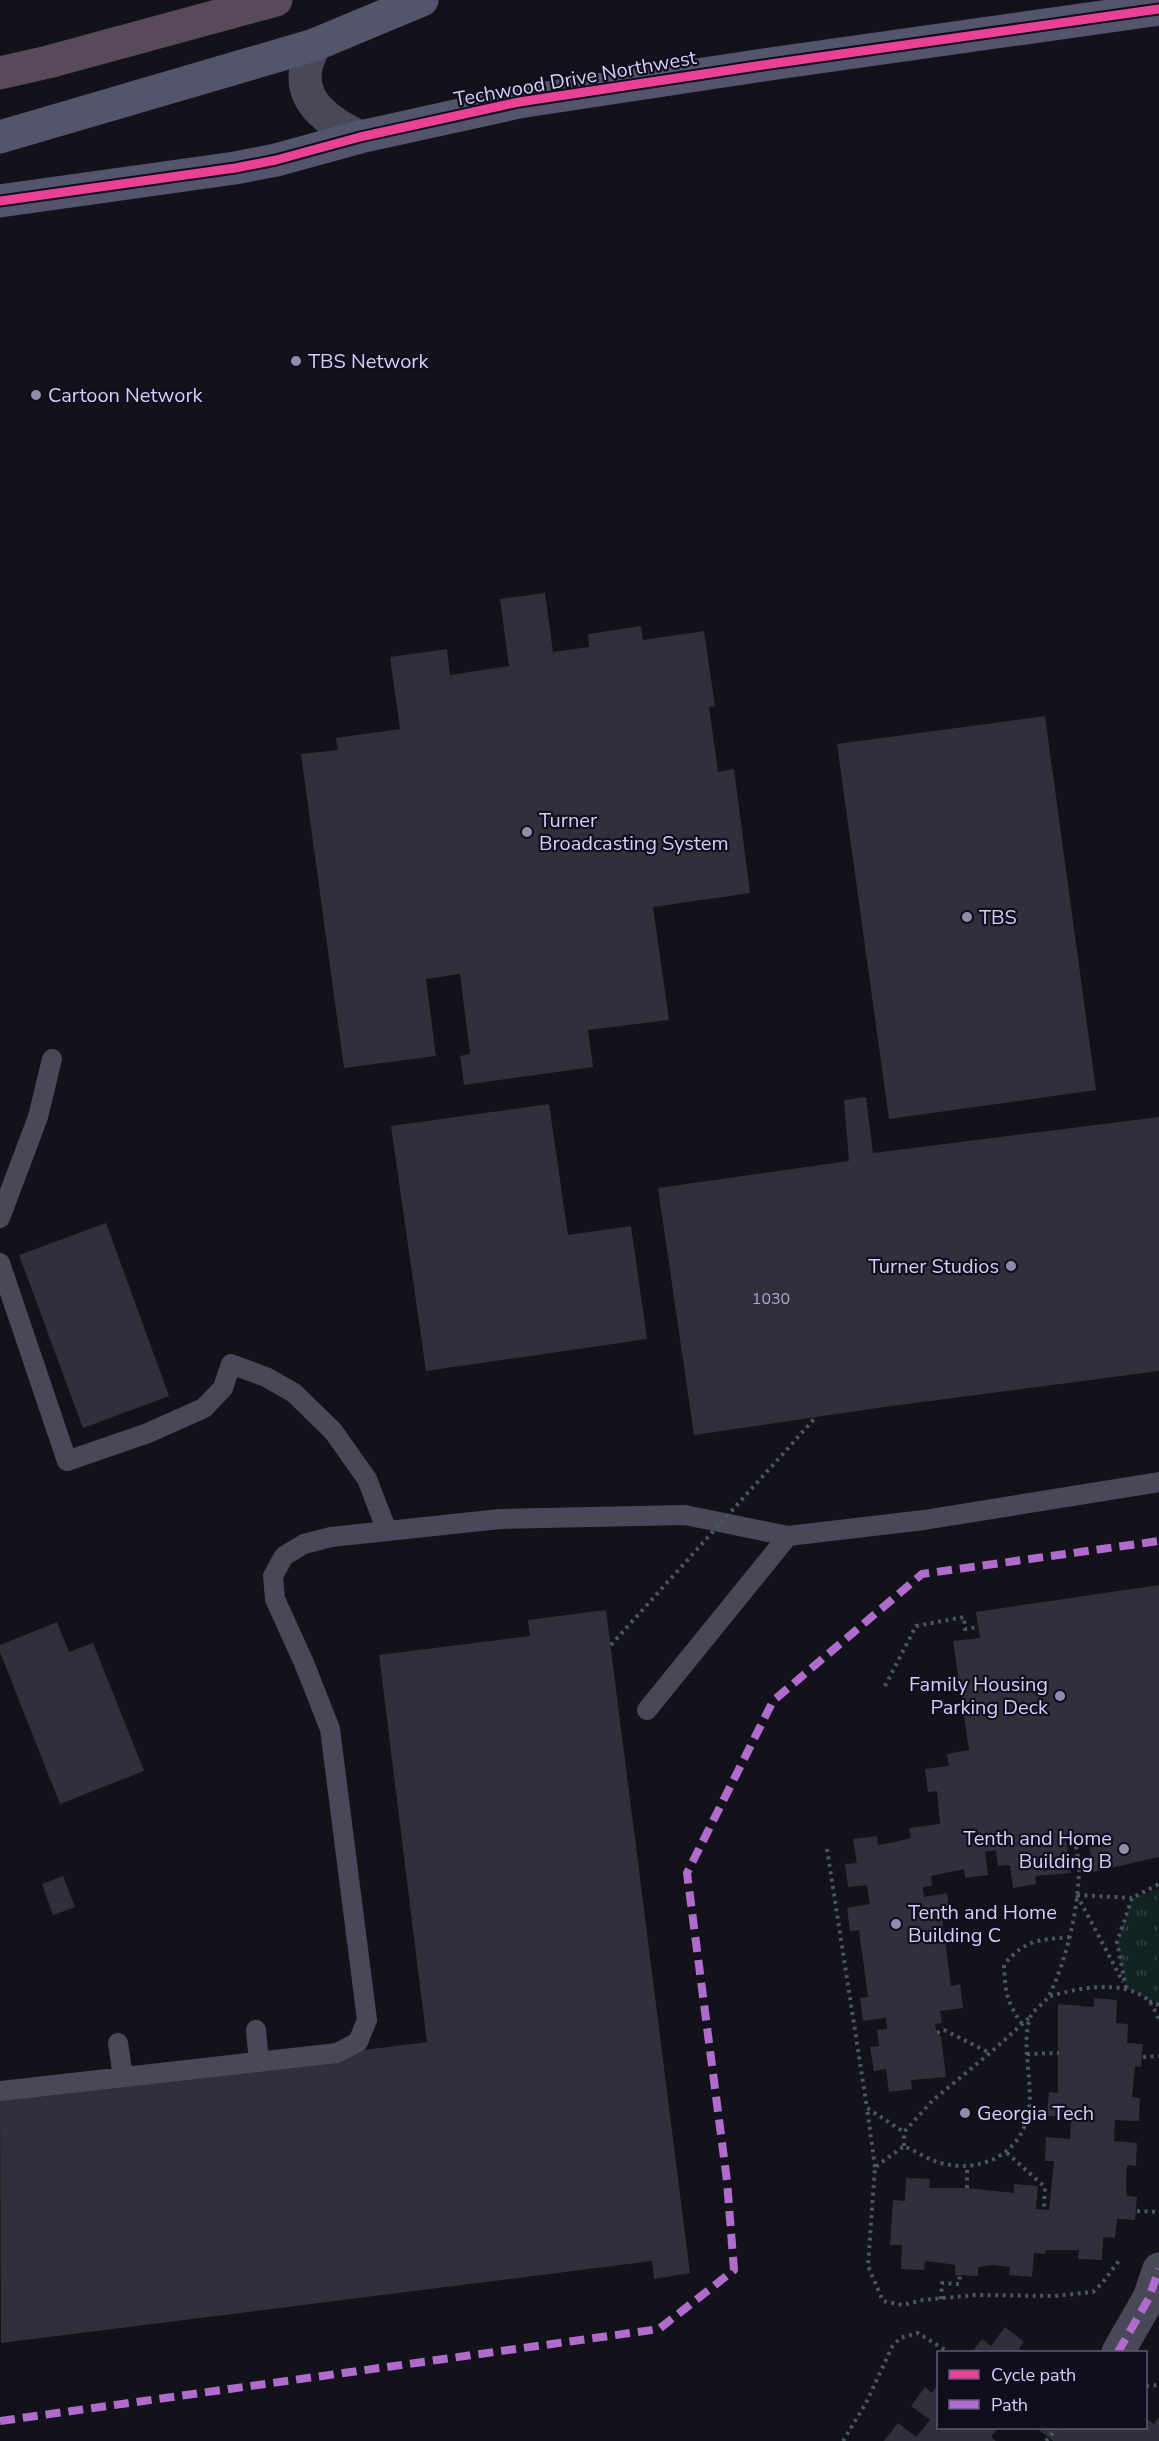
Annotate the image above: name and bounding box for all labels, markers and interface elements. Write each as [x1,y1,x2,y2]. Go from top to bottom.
street label: Techwood Drive Northwest [452,44,699,113]
place label: TBS Network [308,348,430,375]
marker: TBS Network [289,354,303,368]
place label: Cartoon Network [48,382,204,409]
marker: Cartoon Network [29,388,43,402]
place label: Turner Broadcasting System [539,807,729,857]
marker: Turner Broadcasting System [520,825,534,839]
place label: TBS [979,904,1017,931]
marker: TBS [960,910,974,924]
place label: Turner Studios [868,1253,999,1280]
marker: Turner Studios [1004,1259,1018,1273]
house number: 1030 [752,1288,790,1310]
place label: Family Housing Parking Deck [909,1671,1049,1721]
marker: Family Housing Parking Deck [1053,1689,1067,1703]
place label: Tenth and Home Building B [963,1825,1112,1875]
marker: Tenth and Home Building B [1117,1842,1131,1856]
place label: Tenth and Home Building C [908,1899,1057,1949]
marker: Tenth and Home Building C [889,1917,903,1931]
place label: Georgia Tech [977,2100,1094,2127]
marker: Georgia Tech [958,2106,972,2120]
legend [937,2351,1147,2429]
text: Cycle path [991,2363,1076,2387]
text: Path [991,2393,1028,2417]

